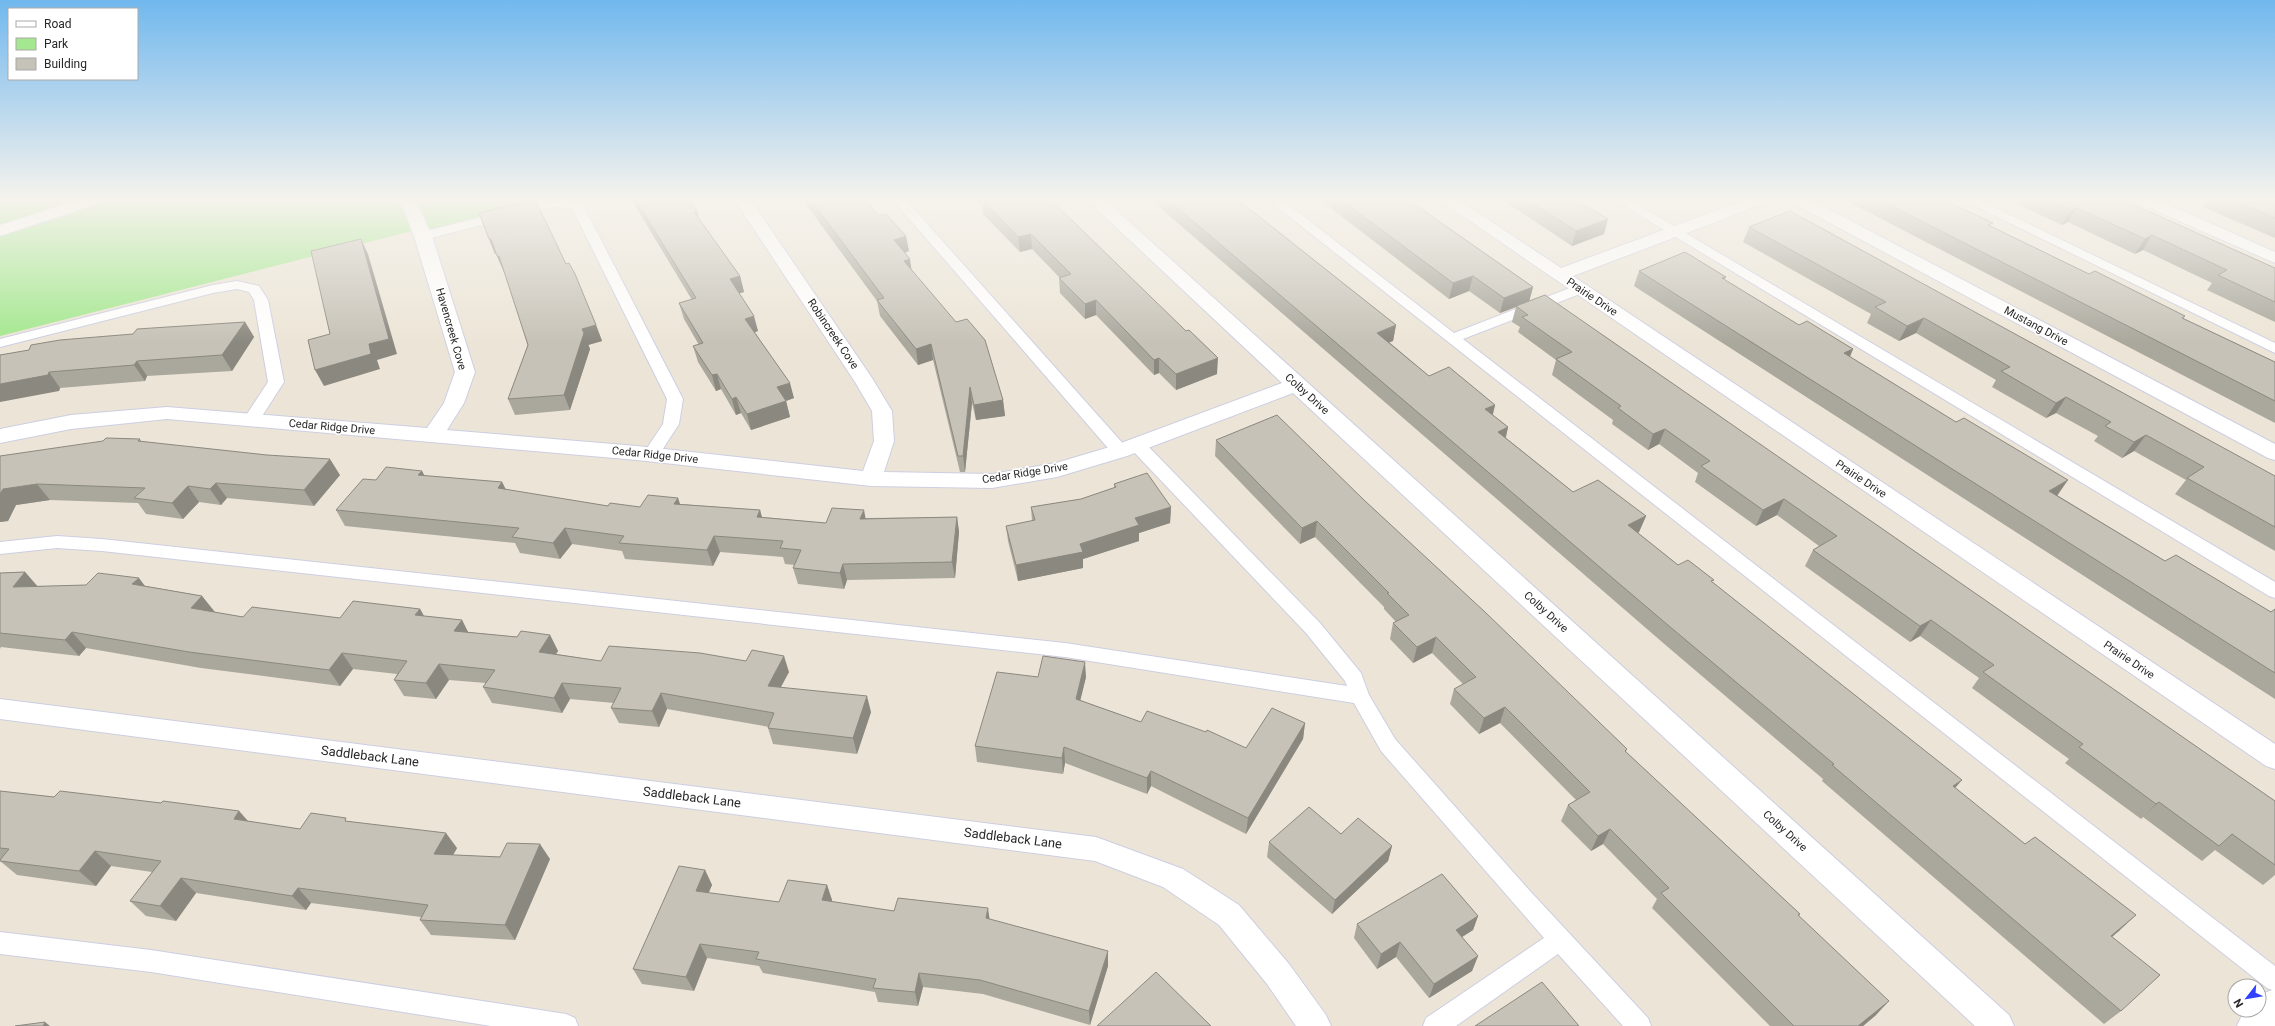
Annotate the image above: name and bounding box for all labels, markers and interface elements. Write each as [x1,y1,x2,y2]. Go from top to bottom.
legend [8,8,138,80]
text: Road [44,17,72,31]
text: Park [44,37,69,51]
text: Building [44,57,87,71]
street label: Prairie Drive [1564,275,1620,319]
street label: Havencreek Cove [433,286,469,372]
street label: Robincreek Cove [805,296,861,372]
street label: Mustang Drive [2002,304,2070,348]
street label: Colby Drive [1282,371,1332,417]
street label: Cedar Ridge Drive [288,417,376,437]
street label: Cedar Ridge Drive [611,444,699,466]
street label: Prairie Drive [1833,457,1889,501]
street label: Cedar Ridge Drive [981,460,1069,486]
street label: Colby Drive [1521,589,1571,635]
street label: Prairie Drive [2101,638,2157,682]
street label: Saddleback Lane [320,743,420,769]
street label: Saddleback Lane [642,784,742,810]
street label: Colby Drive [1760,808,1810,854]
street label: Saddleback Lane [963,825,1063,851]
north arrow [2227,978,2267,1018]
text: N [2231,996,2246,1010]

